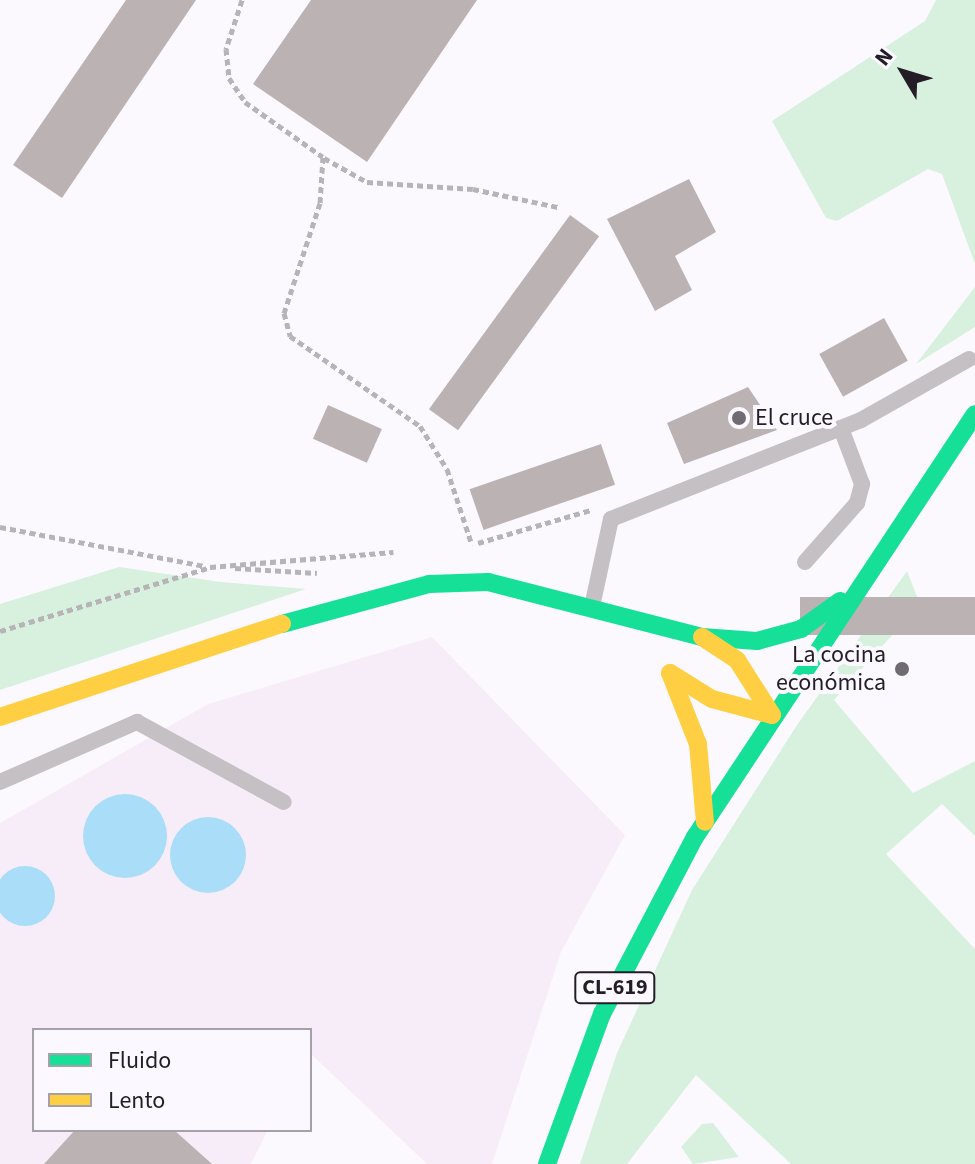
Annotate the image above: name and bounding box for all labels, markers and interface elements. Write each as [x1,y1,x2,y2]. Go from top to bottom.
north arrow [863,32,943,112]
text: N [867,42,901,73]
place label: El cruce [755,404,833,432]
marker: El cruce [730,409,748,427]
place label: La cocina económica [776,641,886,697]
marker: La cocina económica [893,660,911,678]
road number: CL-619 [573,970,657,1006]
legend [32,1028,312,1132]
text: Fluido [108,1043,171,1078]
text: Lento [108,1083,165,1118]

